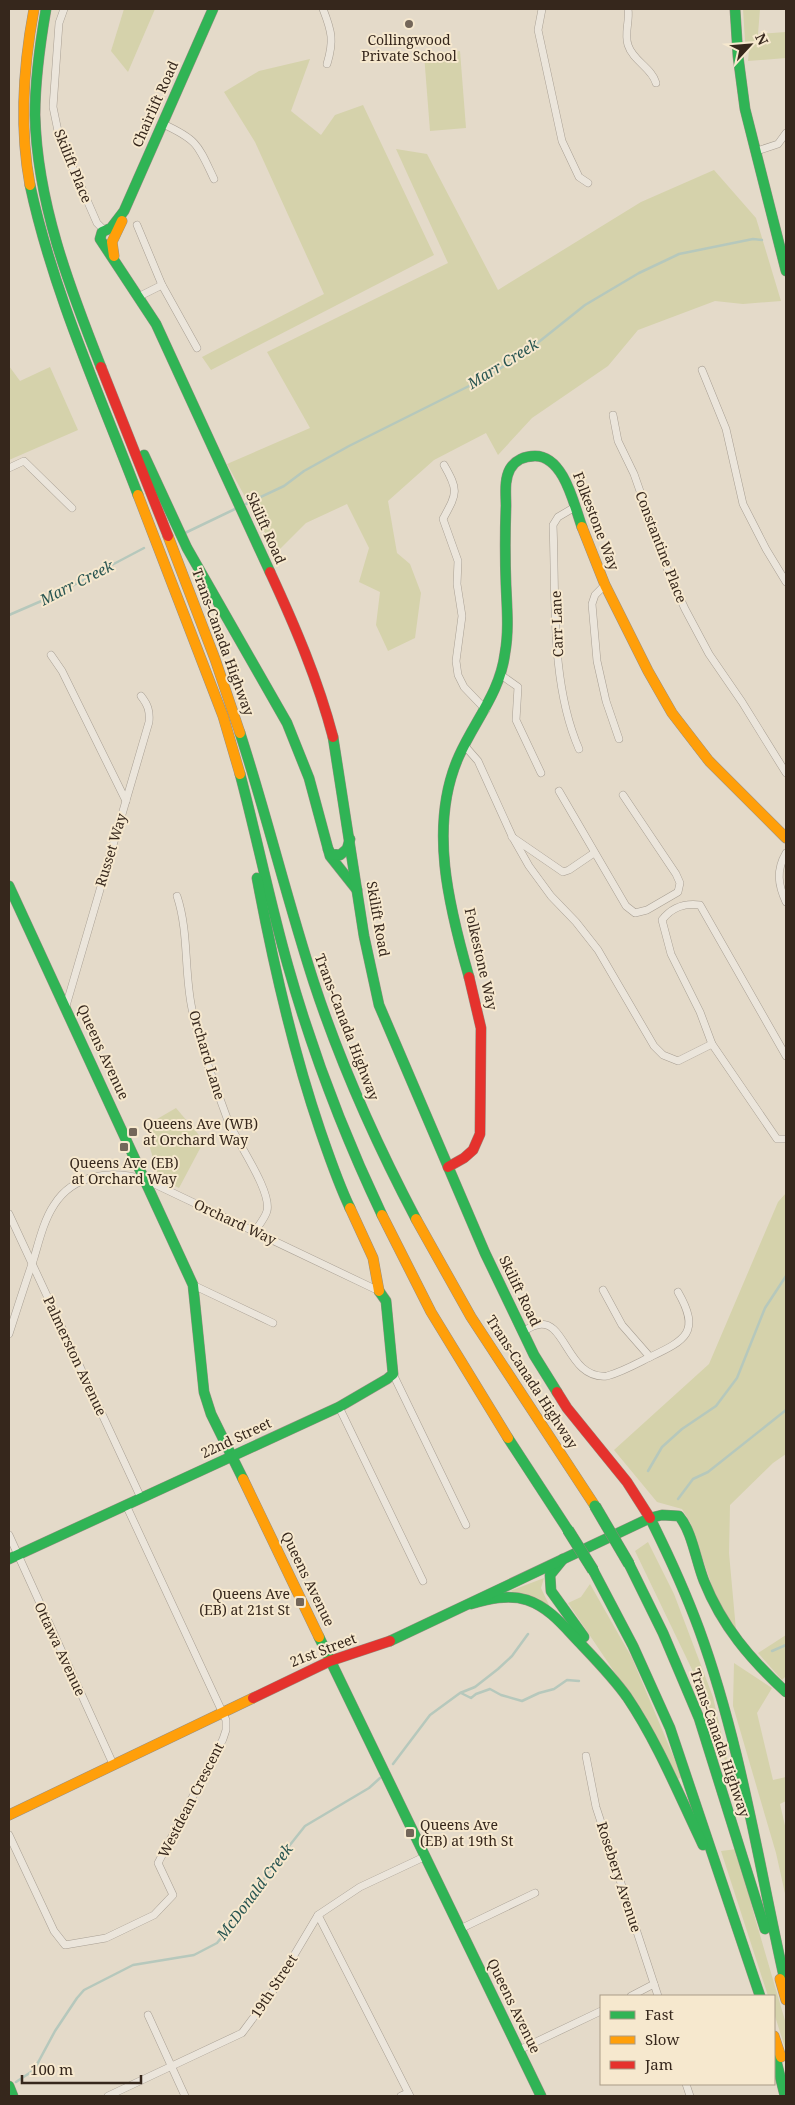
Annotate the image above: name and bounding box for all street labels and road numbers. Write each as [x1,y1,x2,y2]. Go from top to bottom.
street label: Chairlift Road [127,57,182,150]
street label: Skilift Place [50,126,97,205]
street label: Folkestone Way [569,469,624,573]
street label: Constantine Place [631,488,692,606]
street label: Skilift Road [242,489,291,567]
street label: Trans-Canada Highway [188,565,259,718]
street label: Carr Lane [546,590,567,658]
street label: Russet Way [90,811,131,889]
street label: Skilift Road [362,880,395,959]
street label: Folkestone Way [461,906,502,1012]
street label: Trans-Canada Highway [311,951,384,1103]
street label: Queens Avenue [73,1001,134,1103]
street label: Orchard Lane [185,1008,230,1102]
street label: Orchard Way [191,1194,279,1249]
street label: Skilift Road [495,1252,546,1330]
street label: Palmerston Avenue [39,1293,112,1419]
street label: Trans-Canada Highway [482,1311,583,1452]
street label: 22nd Street [197,1413,274,1462]
street label: Queens Avenue [277,1528,340,1629]
street label: Ottawa Avenue [30,1599,91,1699]
street label: 21st Street [287,1628,359,1671]
street label: Trans-Canada Highway [686,1666,755,1820]
street label: Westdean Crescent [153,1739,228,1860]
street label: Rosebery Avenue [593,1819,646,1935]
street label: 19th Street [246,1950,301,2021]
street label: Queens Avenue [483,1955,546,2056]

